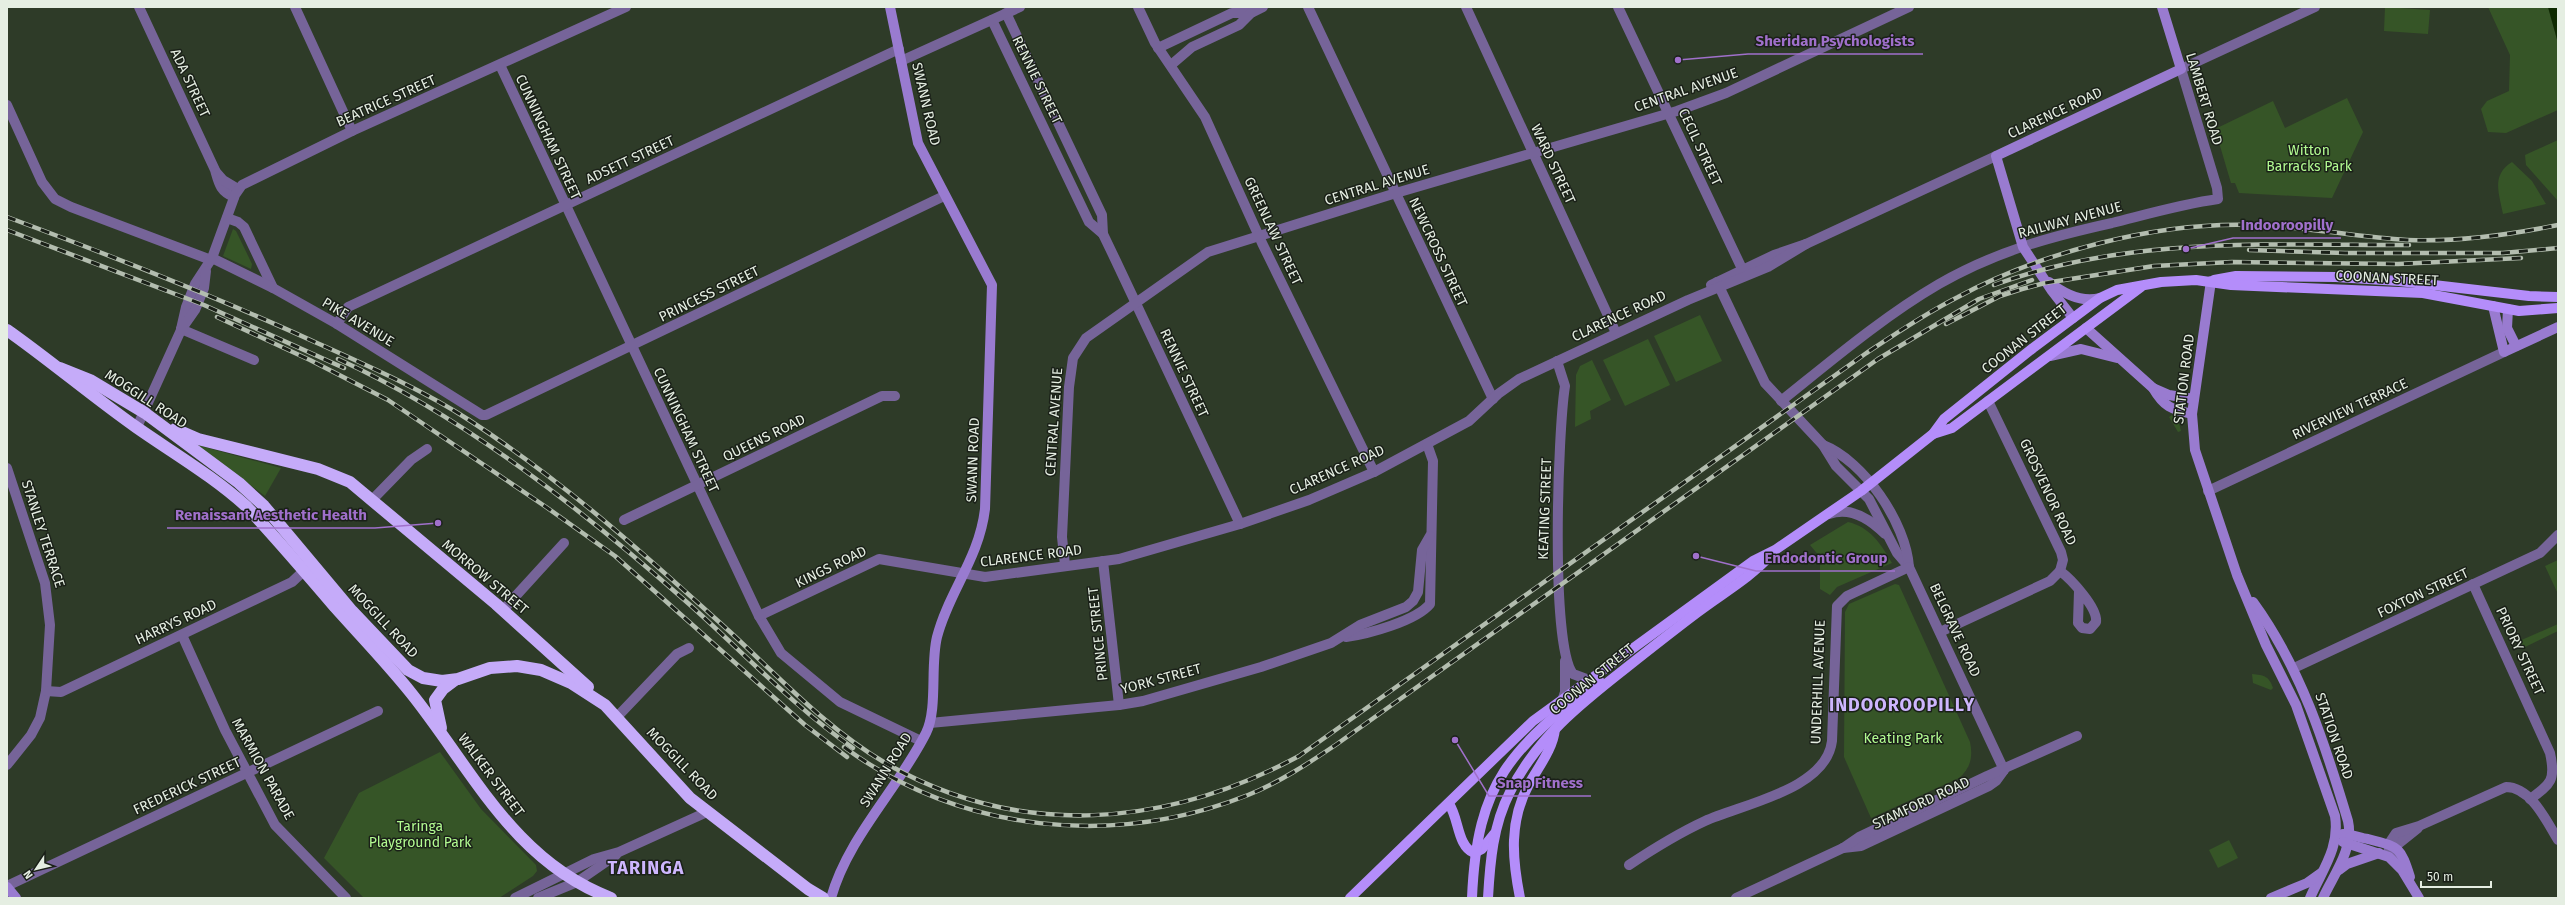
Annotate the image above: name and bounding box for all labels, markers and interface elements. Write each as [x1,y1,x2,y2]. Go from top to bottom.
callout: Sheridan Psychologists [1748,27,1923,54]
text: Sheridan Psychologists [1756,32,1914,50]
street label: RENNIE STREET [1008,33,1066,127]
street label: ADA STREET [167,46,214,121]
street label: LAMBERT ROAD [2182,51,2226,147]
street label: SWANN ROAD [908,61,944,147]
street label: CENTRAL AVENUE [1632,64,1740,116]
street label: BEATRICE STREET [333,71,439,131]
street label: CUNNINGHAM STREET [512,72,585,203]
street label: CLARENCE ROAD [2005,84,2105,142]
street label: CECIL STREET [1675,106,1726,189]
street label: WARD STREET [1527,121,1579,207]
street label: ADSETT STREET [583,132,678,188]
park label: Witton Barracks Park [2266,142,2353,175]
street label: CENTRAL AVENUE [1323,161,1431,209]
street label: GREENLAW STREET [1240,174,1306,288]
street label: NEWCROSS STREET [1405,195,1471,310]
street label: RAILWAY AVENUE [2016,198,2124,242]
callout: Indooroopilly [2233,211,2341,238]
text: Indooroopilly [2241,216,2333,234]
street label: PRINCESS STREET [656,262,763,326]
street label: COONAN STREET [2335,267,2440,289]
street label: CLARENCE ROAD [1569,287,1669,345]
street label: PIKE AVENUE [319,294,397,350]
street label: COONAN STREET [1978,300,2070,377]
street label: RENNIE STREET [1156,326,1212,421]
street label: STATION ROAD [2170,333,2198,425]
street label: CUNNINGHAM STREET [650,365,723,496]
street label: MOGGILL ROAD [102,366,190,432]
street label: CENTRAL AVENUE [1042,367,1066,477]
street label: RIVERVIEW TERRACE [2289,375,2411,443]
street label: QUEENS ROAD [720,411,808,465]
street label: SWANN ROAD [963,417,983,503]
street label: GROSVENOR ROAD [2016,436,2080,548]
street label: CLARENCE ROAD [1287,441,1387,499]
street label: KEATING STREET [1535,457,1555,560]
street label: STANLEY TERRACE [18,478,68,590]
callout: Renaissant Aesthetic Health [167,501,375,528]
text: Renaissant Aesthetic Health [175,506,367,524]
street label: MORROW STREET [438,536,532,619]
street label: CLARENCE ROAD [979,541,1083,571]
street label: KINGS ROAD [793,542,869,592]
callout: Endodontic Group [1756,544,1895,571]
text: Endodontic Group [1765,549,1887,567]
street label: FOXTON STREET [2375,564,2472,622]
street label: BELGRAVE ROAD [1926,580,1984,680]
street label: MOGGILL ROAD [344,581,422,661]
street label: PRINCE STREET [1085,585,1111,682]
street label: HARRYS ROAD [133,596,219,648]
street label: PRIORY STREET [2492,604,2548,698]
street label: UNDERHILL AVENUE [1807,619,1829,745]
street label: COONAN STREET [1547,639,1638,718]
street label: YORK STREET [1119,660,1204,698]
street label: STATION ROAD [2311,690,2357,782]
district label: INDOOROOPILLY [1829,694,1975,716]
street label: MARMION PARADE [228,715,298,823]
street label: MOGGILL ROAD [643,724,721,804]
street label: WALKER STREET [454,730,528,821]
street label: SWANN ROAD [856,730,916,810]
park label: Keating Park [1864,730,1943,747]
street label: FREDERICK STREET [130,753,244,818]
callout: Snap Fitness [1489,769,1591,796]
street label: STAMFORD ROAD [1870,773,1972,833]
text: Snap Fitness [1497,774,1583,792]
park label: Taringa Playground Park [369,818,472,851]
north arrow [16,849,56,889]
district label: TARINGA [608,857,684,879]
scale bar [2421,863,2491,889]
text: N [21,868,36,881]
text: 50 m [2427,870,2453,884]

